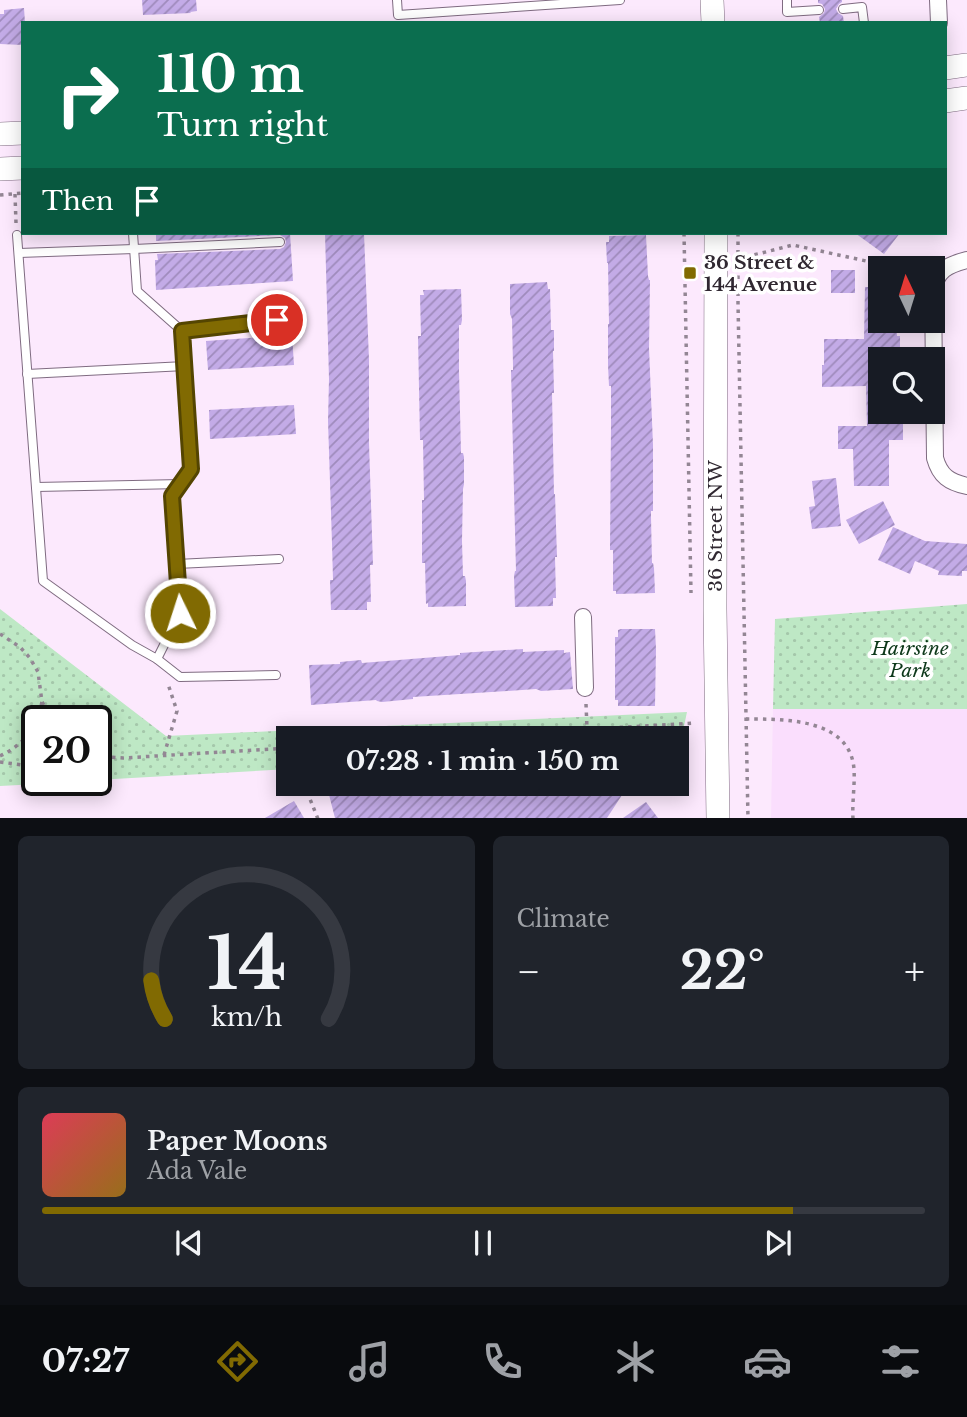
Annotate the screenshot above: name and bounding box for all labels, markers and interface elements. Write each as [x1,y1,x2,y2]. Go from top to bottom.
text: 110 m [157,44,304,105]
icon: right [42,49,133,140]
text: Turn right [157,105,328,145]
icon: arrive [128,182,166,220]
text: Then [42,185,114,217]
place label: 36 Street & 144 Avenue [704,251,817,296]
north arrow [868,256,945,332]
map controls [868,256,945,424]
marker: 36 Street & 144 Avenue [682,265,698,281]
pin [247,290,307,350]
icon: arrive [258,301,296,339]
button: search [868,347,945,424]
street label: 36 Street NW [704,460,727,592]
position arrow [143,576,217,650]
park label: Hairsine Park [870,637,949,682]
speed limit sign: 20 [21,705,112,796]
text: 07:28 · 1 min · 150 m [346,745,619,777]
text: Climate [517,905,610,933]
text: 14 [206,918,286,1009]
text: 22° [680,939,765,1003]
text: − [517,948,541,995]
text: + [904,948,925,995]
text: km/h [211,1001,282,1032]
text: Paper Moons [147,1125,328,1157]
text: Ada Vale [147,1157,247,1185]
icon: previous [170,1224,208,1262]
icon: pause [464,1224,502,1262]
icon: next [759,1224,797,1262]
icon: directions [213,1337,262,1386]
icon: music [345,1337,394,1386]
icon: phone [478,1337,527,1386]
icon: climate [611,1337,660,1386]
icon: car [743,1337,792,1386]
icon: filters [876,1337,925,1386]
text: 07:27 [42,1341,129,1381]

